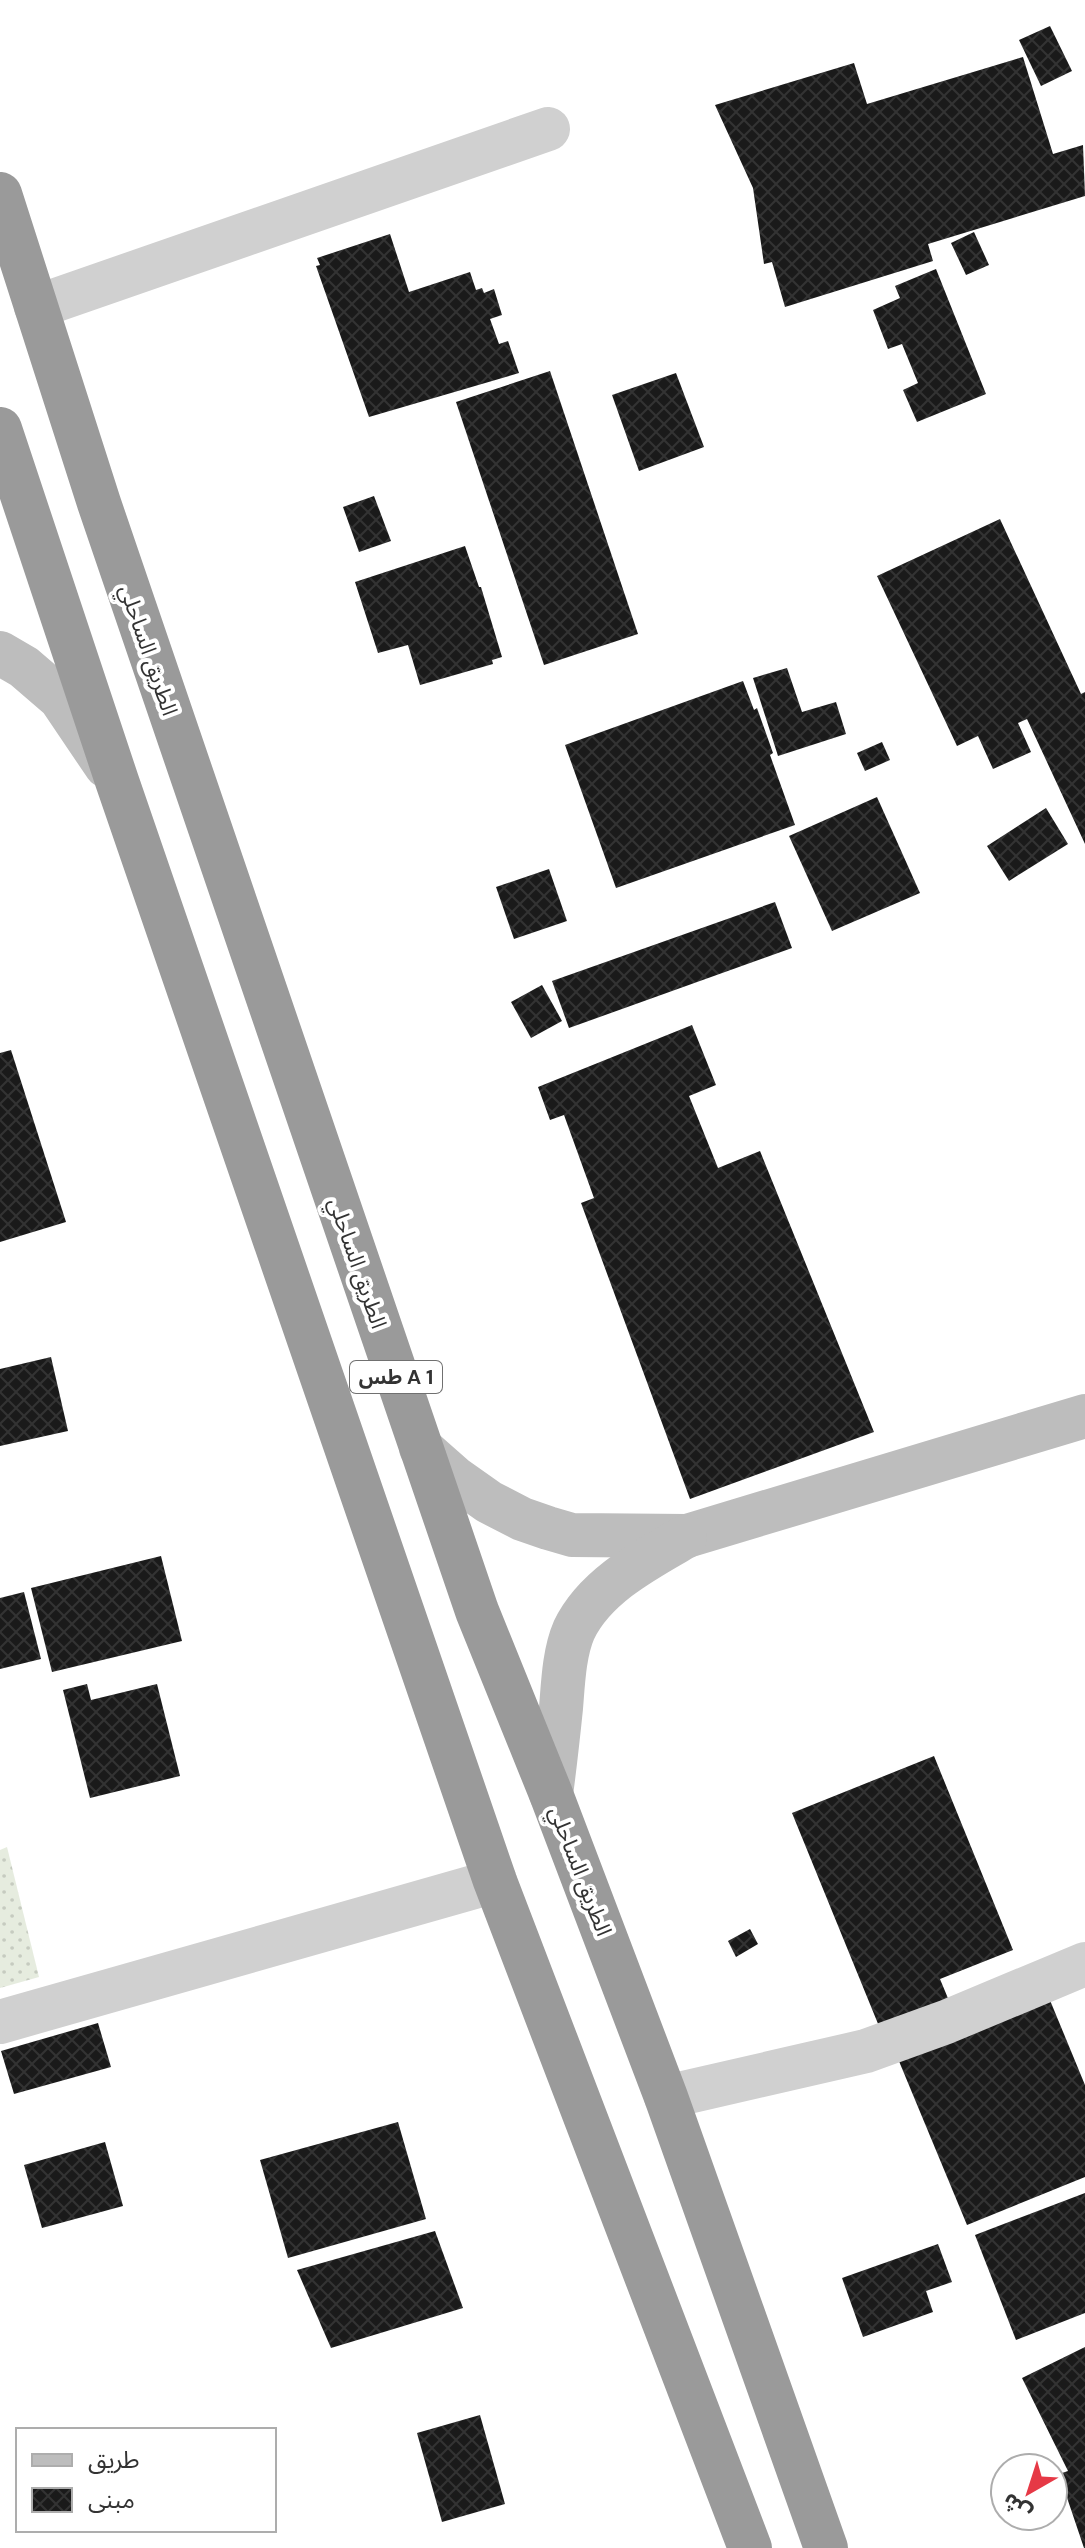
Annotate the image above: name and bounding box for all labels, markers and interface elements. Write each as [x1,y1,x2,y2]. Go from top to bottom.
street label: الطريق الساحلي [111,581,184,720]
street label: الطريق الساحلي [320,1194,393,1333]
road number: طس A 1 [350,1361,442,1393]
street label: الطريق الساحلي [541,1802,619,1941]
legend [16,2428,276,2532]
text: طريق [88,2444,140,2475]
north arrow [989,2452,1069,2532]
text: مبنى [88,2484,135,2515]
text: ش [996,2486,1038,2528]

